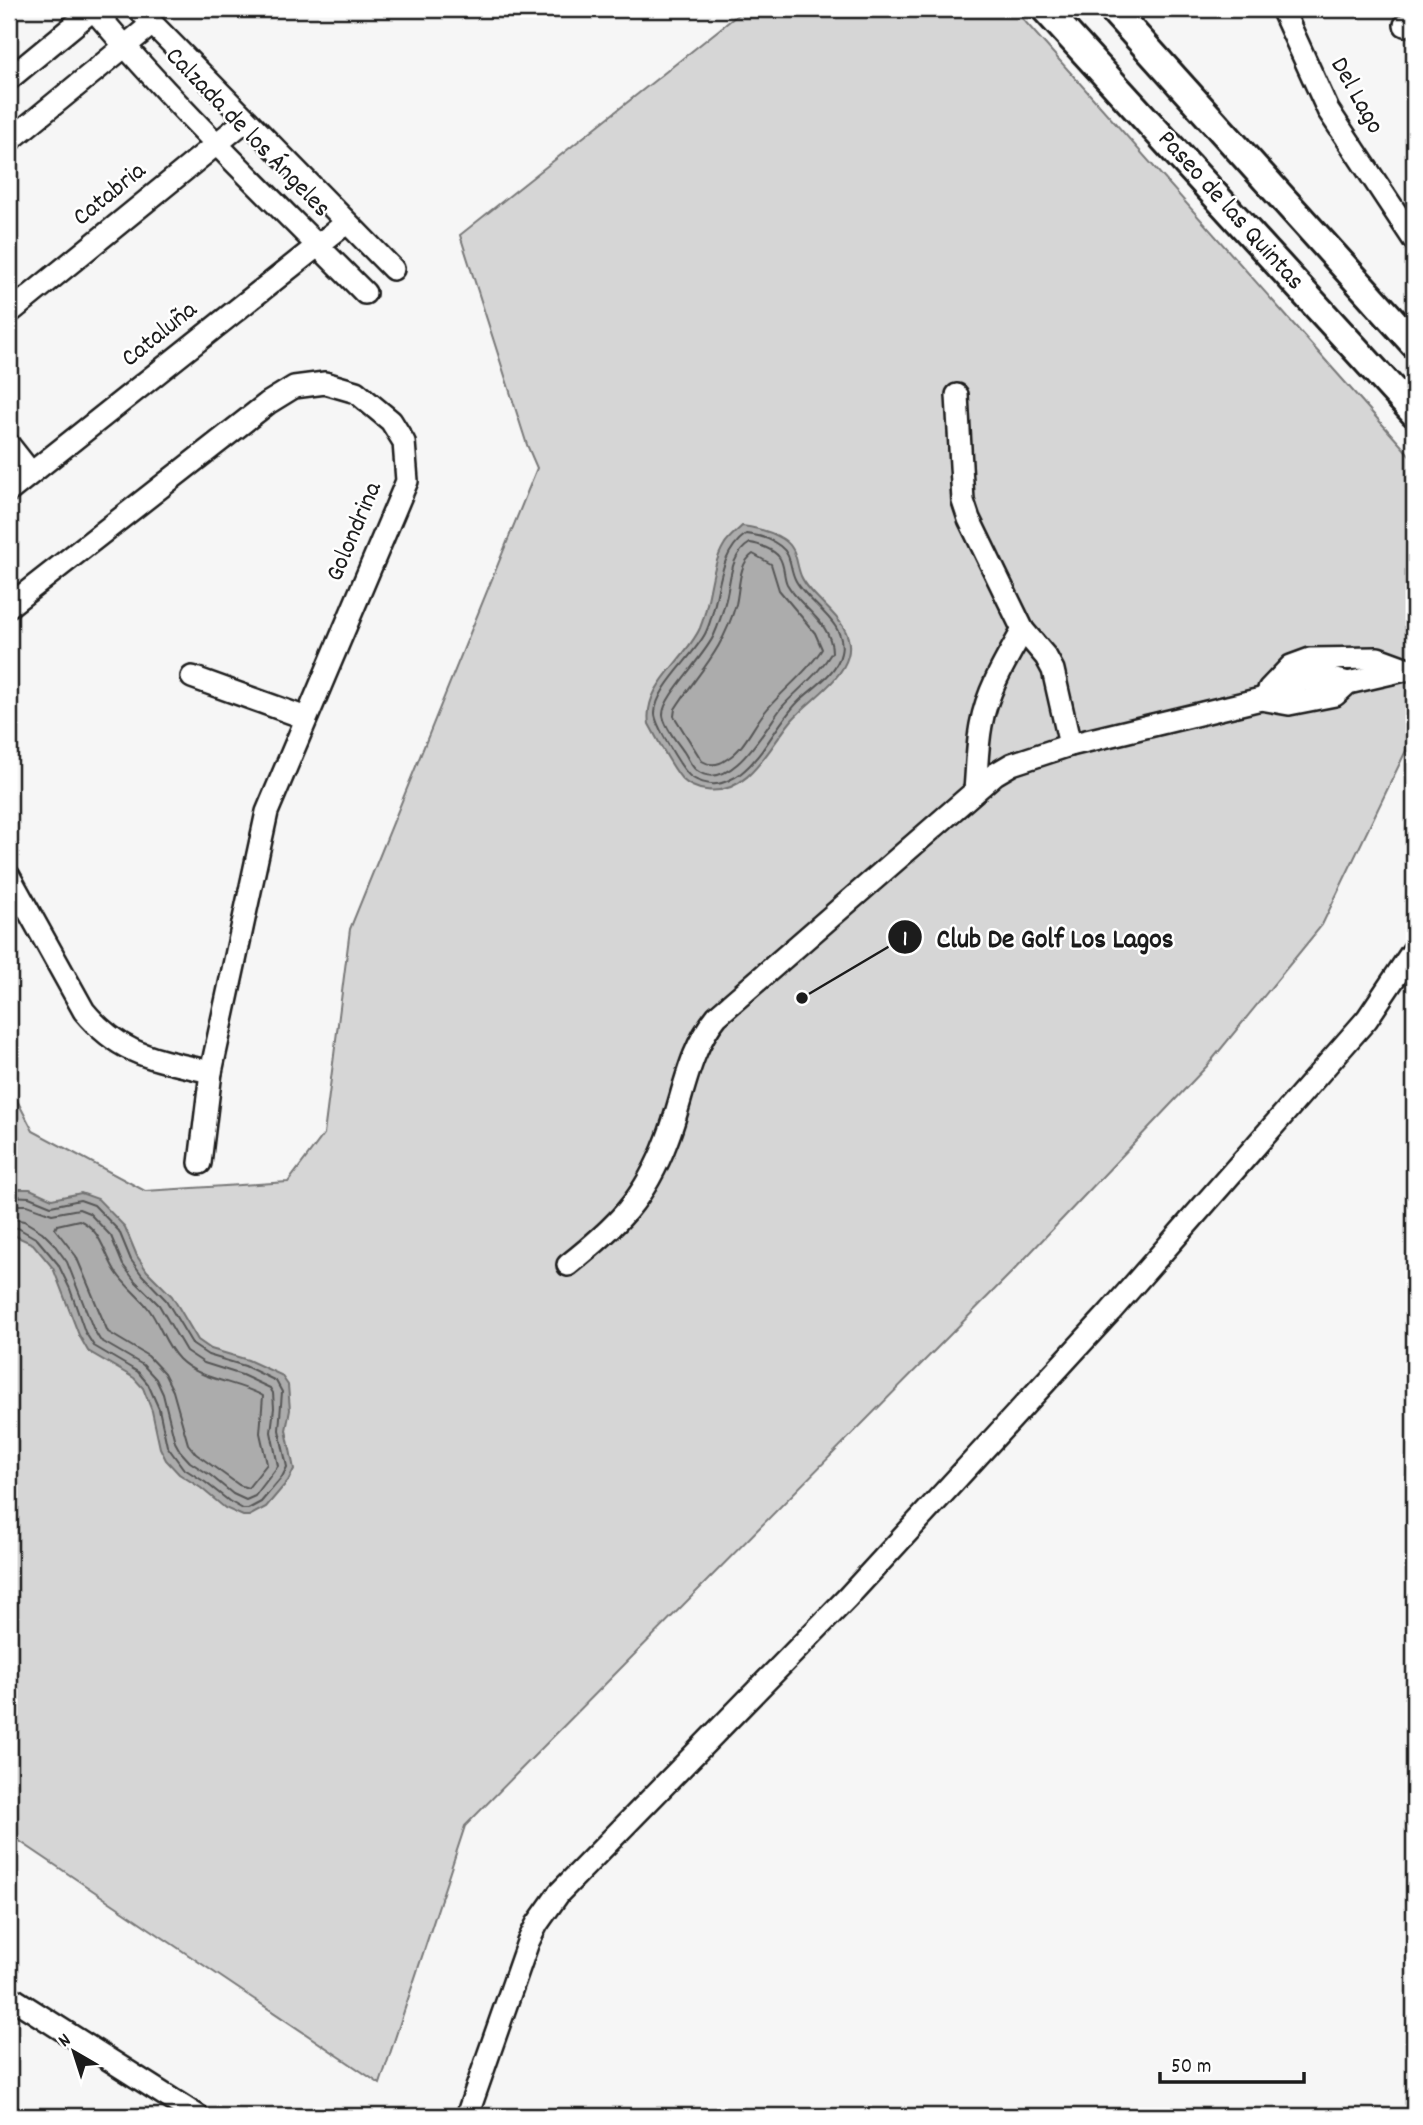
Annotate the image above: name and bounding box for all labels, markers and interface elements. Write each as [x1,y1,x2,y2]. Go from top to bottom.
street label: Calzada de los Ángeles [156,39,338,227]
street label: Del Lago [1320,51,1392,141]
street label: Paseo de las Quintas [1148,123,1312,299]
street label: Catabria [65,153,155,236]
street label: Cataluña [114,292,207,377]
street label: Golondrina [317,476,393,588]
callout: Club De Golf Los Lagos [887,913,1187,962]
text: Club De Golf Los Lagos [936,922,1174,962]
text: 1 [903,926,907,956]
north arrow [38,2016,108,2086]
text: N [53,2028,78,2055]
scale bar [1160,2041,1304,2085]
text: 50 m [1171,2053,1211,2083]

